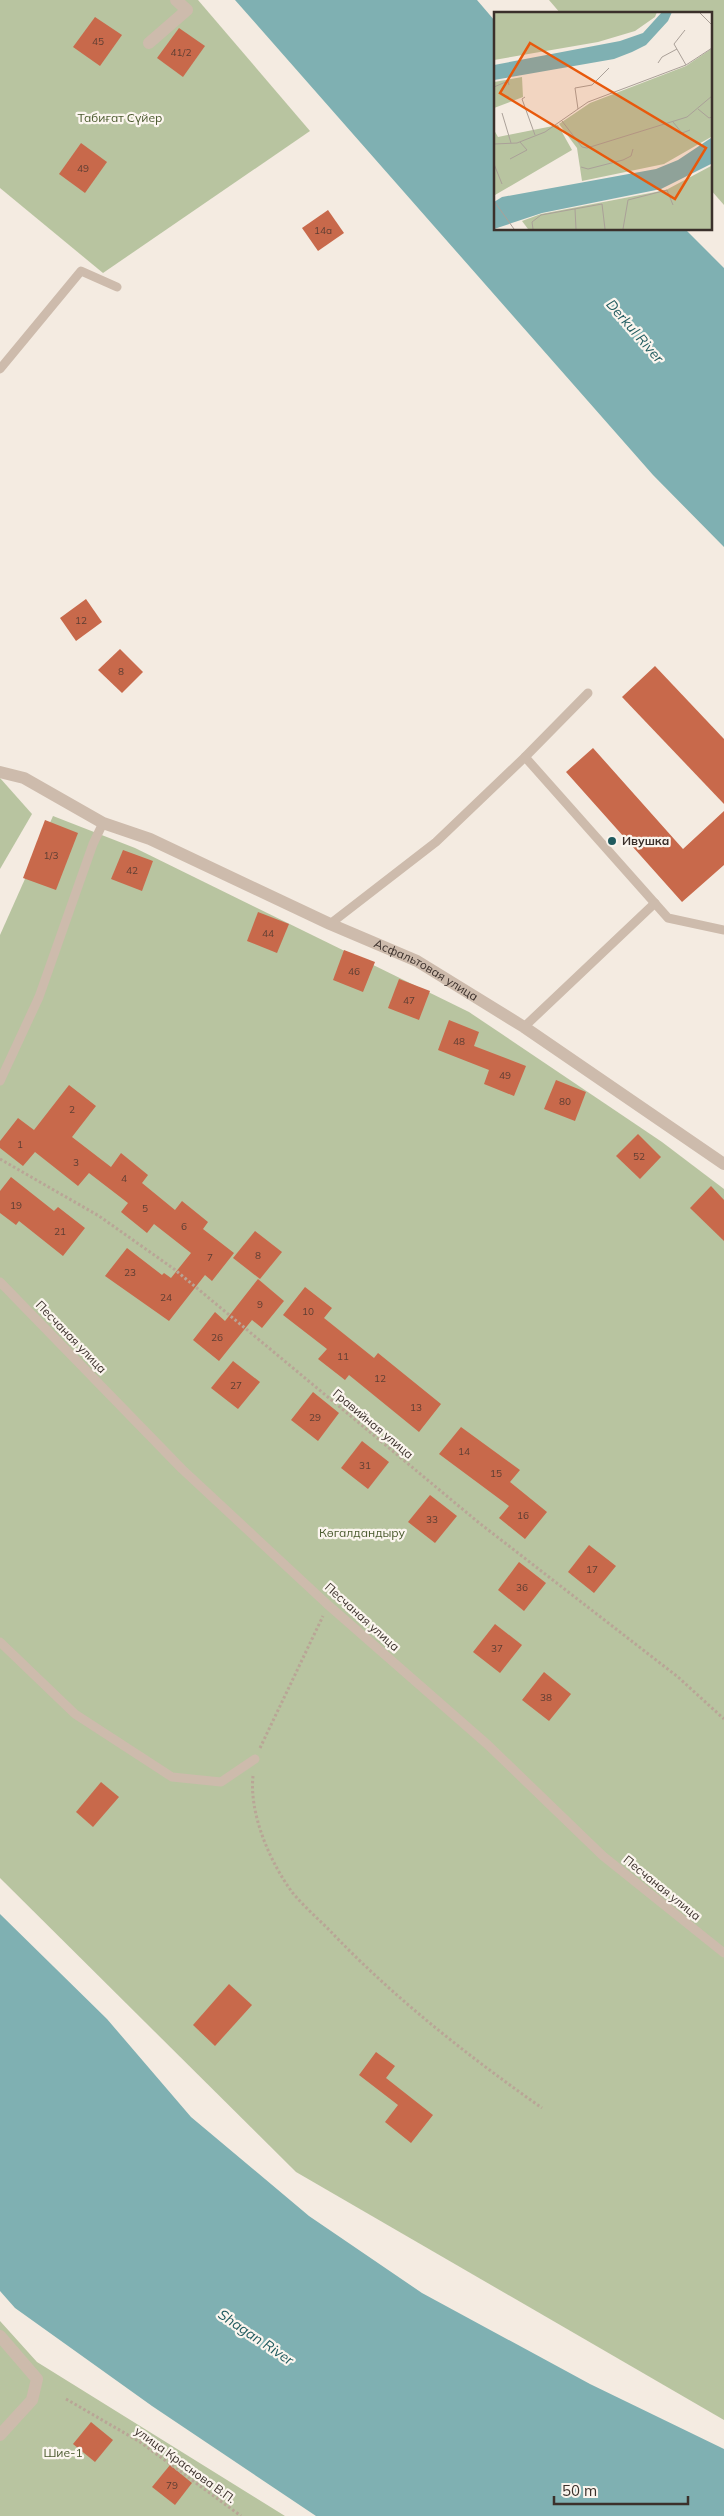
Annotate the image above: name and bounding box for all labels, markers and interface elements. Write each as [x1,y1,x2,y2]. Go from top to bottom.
inset map [494,12,712,230]
house number: 45 [92,35,104,48]
house number: 41/2 [171,46,191,59]
park label: Табиғат Сүйер [78,110,162,125]
house number: 49 [77,162,89,175]
house number: 14а [314,224,332,237]
water label: Derkul River [602,295,668,367]
house number: 12 [75,614,87,627]
house number: 8 [118,665,124,678]
place label: Ивушка [622,833,669,848]
marker: Ивушка [606,835,618,847]
house number: 1/3 [44,849,58,862]
house number: 42 [126,864,138,877]
house number: 44 [262,927,274,940]
street label: Асфальтовая улица [372,936,481,1004]
house number: 46 [348,965,360,978]
house number: 47 [403,994,415,1007]
house number: 48 [453,1035,465,1048]
house number: 49 [499,1069,511,1082]
house number: 80 [559,1095,571,1108]
house number: 2 [69,1103,75,1116]
house number: 1 [17,1138,23,1151]
house number: 52 [633,1150,645,1163]
house number: 3 [73,1156,79,1169]
house number: 4 [121,1172,127,1185]
house number: 19 [10,1199,22,1212]
house number: 5 [142,1202,148,1215]
house number: 6 [181,1220,187,1233]
house number: 21 [54,1225,66,1238]
house number: 8 [255,1249,261,1262]
house number: 7 [207,1251,213,1264]
house number: 23 [124,1266,136,1279]
house number: 24 [160,1291,172,1304]
street label: Песчаная улица [33,1297,110,1376]
house number: 9 [257,1298,263,1311]
house number: 10 [302,1305,314,1318]
house number: 26 [211,1331,223,1344]
house number: 11 [337,1350,349,1363]
house number: 12 [374,1372,386,1385]
house number: 27 [230,1379,242,1392]
street label: Гравийная улица [330,1386,417,1462]
house number: 13 [410,1401,422,1414]
house number: 29 [309,1411,321,1424]
house number: 14 [458,1445,470,1458]
house number: 31 [359,1459,371,1472]
house number: 15 [490,1467,502,1480]
house number: 16 [517,1509,529,1522]
house number: 33 [426,1513,438,1526]
park label: Көгалдандыру [319,1525,406,1540]
house number: 17 [586,1563,598,1576]
street label: Песчаная улица [322,1579,403,1654]
house number: 36 [516,1581,528,1594]
house number: 37 [491,1642,503,1655]
house number: 38 [540,1691,552,1704]
street label: Песчаная улица [621,1852,704,1923]
water label: Shagan River [215,2305,298,2369]
street label: улица Краснова В.П. [132,2423,239,2506]
park label: Шие-1 [43,2445,83,2460]
scale bar [554,2474,688,2506]
house number: 79 [166,2479,178,2492]
text: 50 m [562,2481,597,2500]

